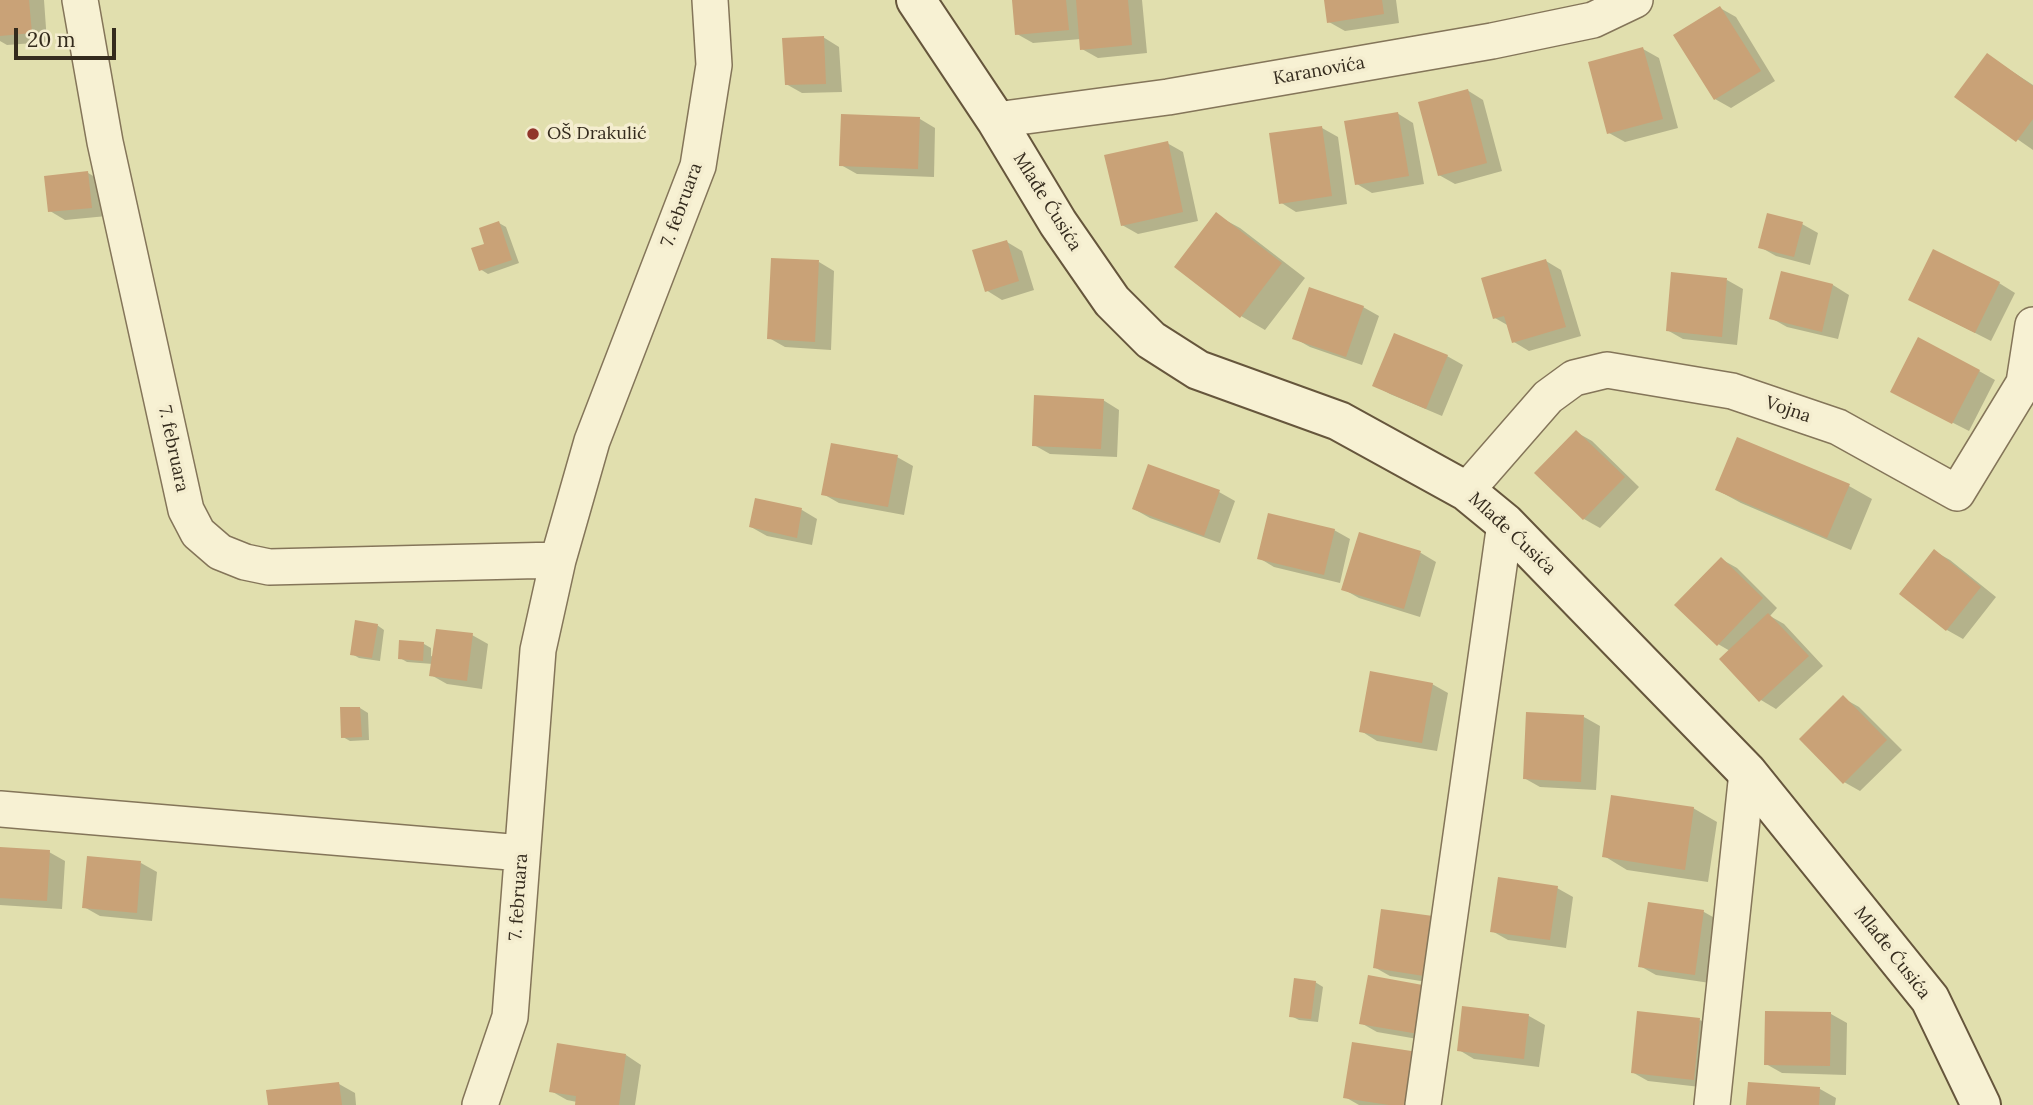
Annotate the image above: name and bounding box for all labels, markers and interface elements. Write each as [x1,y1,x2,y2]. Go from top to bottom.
scale bar [18,14,119,58]
text: 20 m [27,26,76,53]
street label: Karanovića [1271,52,1367,90]
place label: OŠ Drakulić [547,123,647,145]
marker: OŠ Drakulić [525,126,541,142]
street label: Mlađe Ćusića [1008,149,1086,255]
street label: 7. februara [657,160,707,250]
street label: Vojna [1763,392,1813,428]
street label: 7. februara [153,404,193,494]
street label: Mlađe Ćusića [1464,488,1560,580]
street label: 7. februara [505,853,533,941]
street label: Mlađe Ćusića [1849,902,1935,1004]

